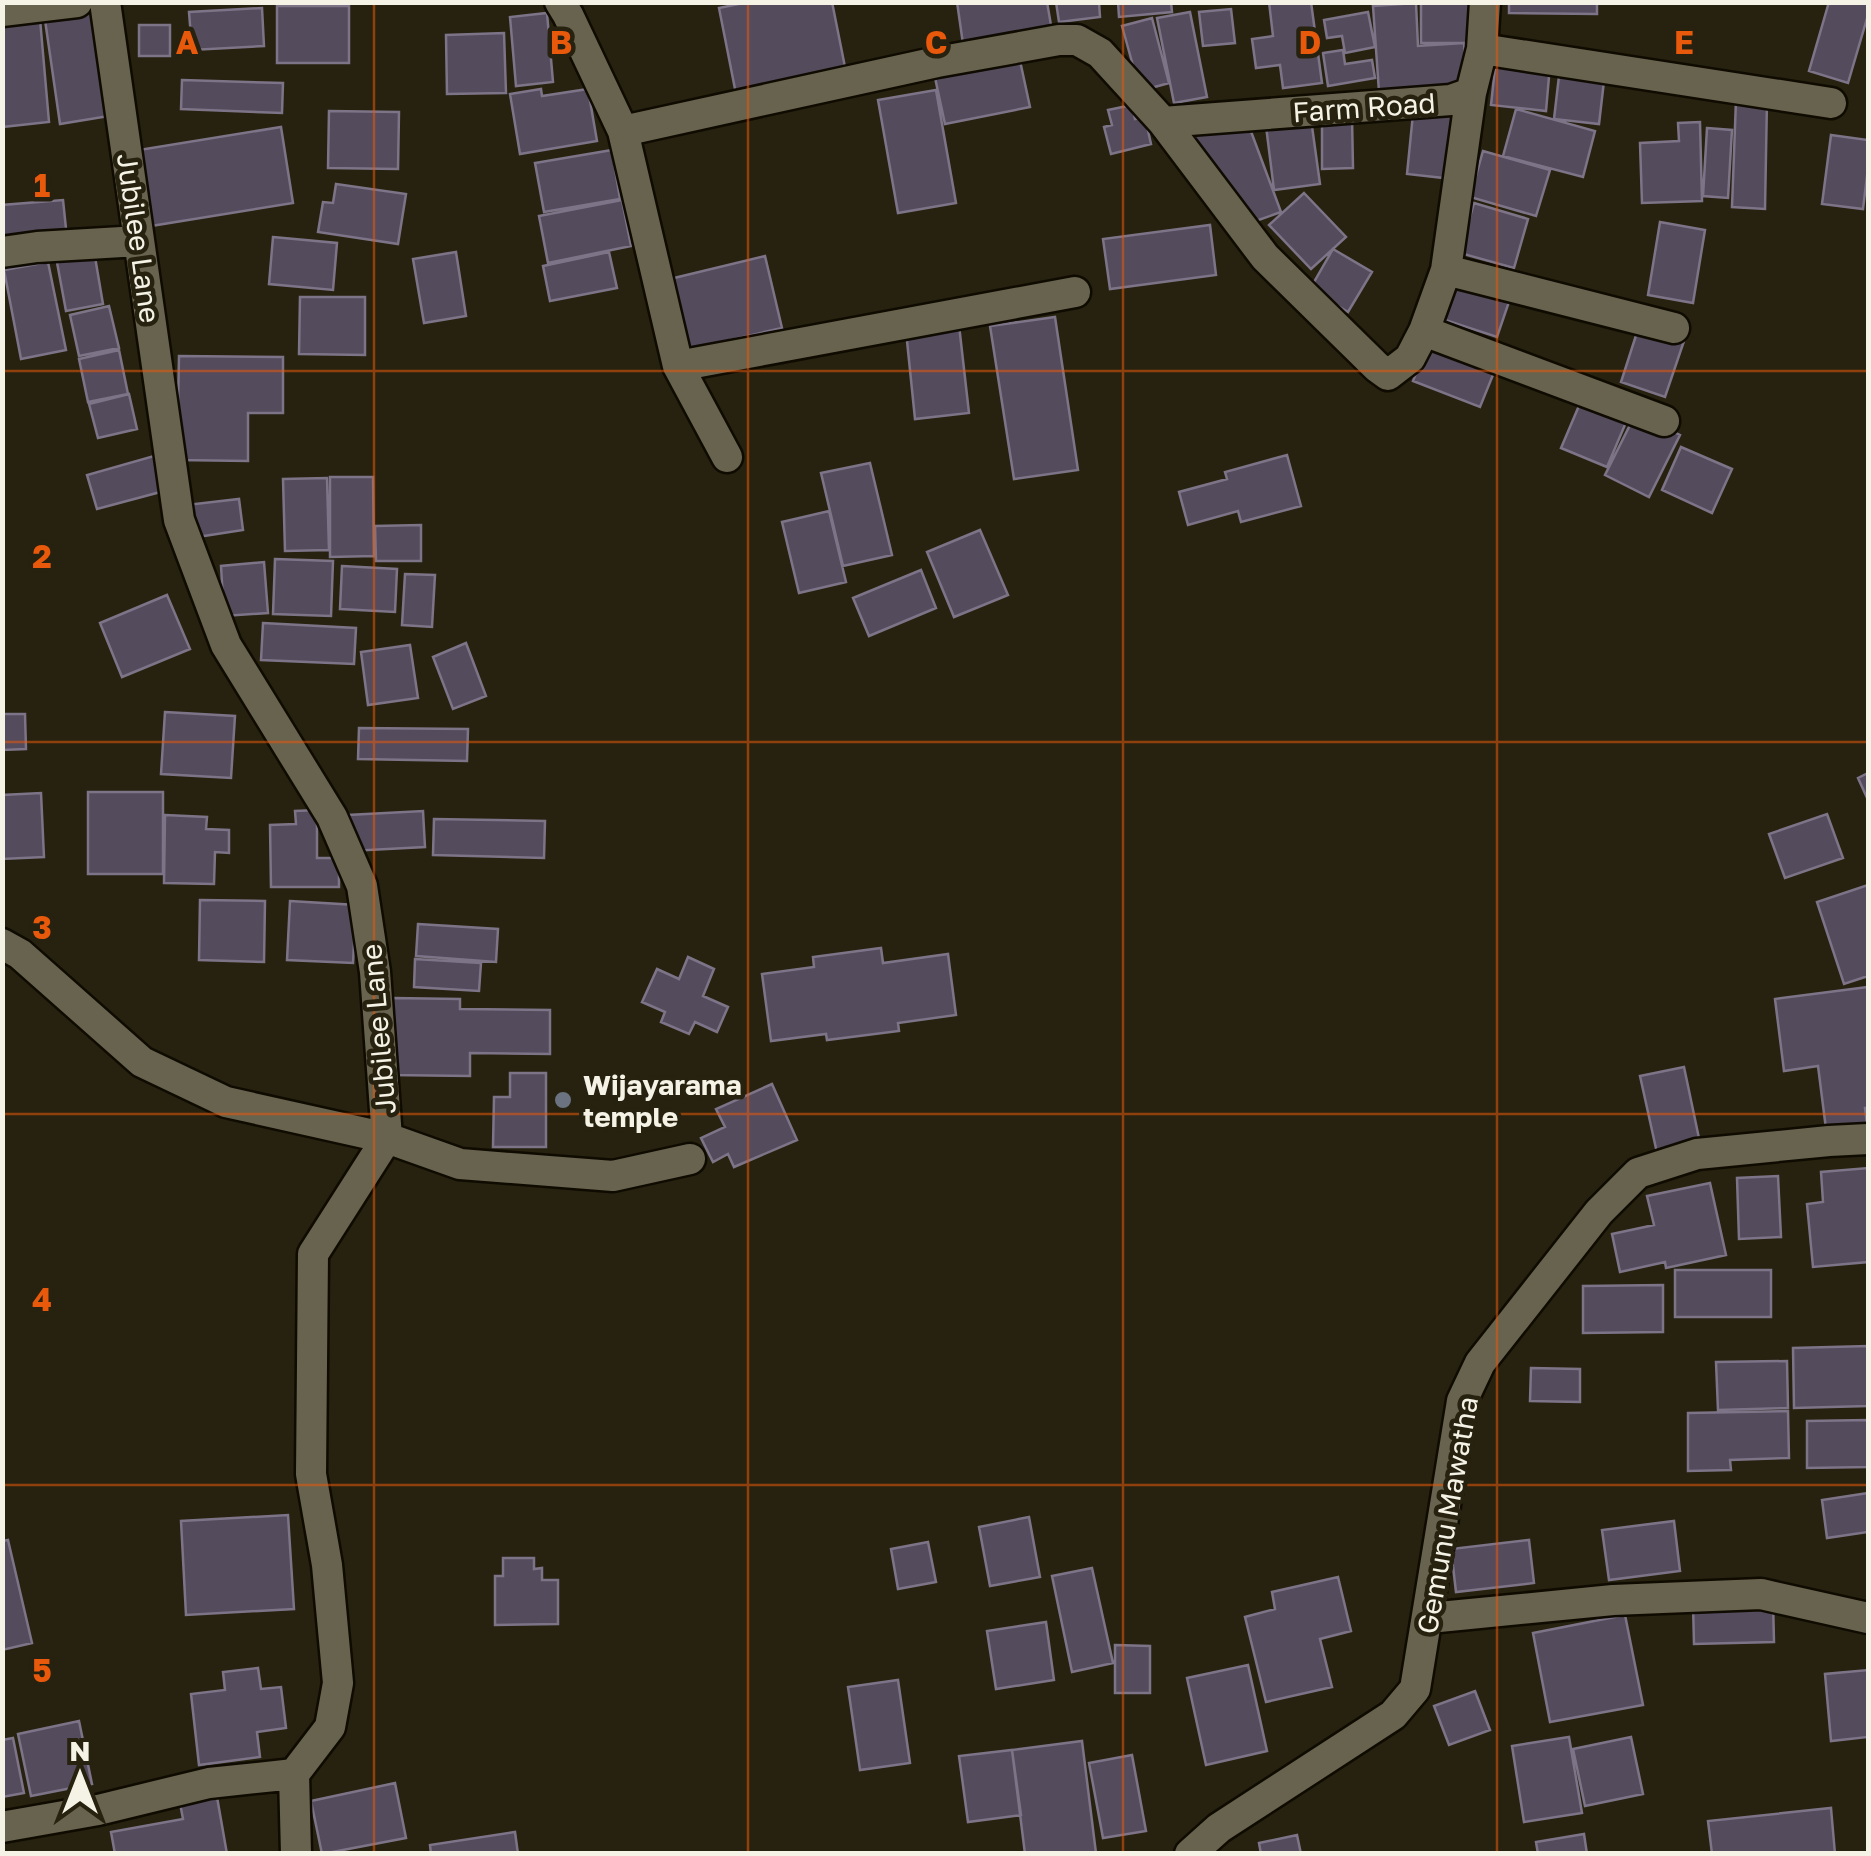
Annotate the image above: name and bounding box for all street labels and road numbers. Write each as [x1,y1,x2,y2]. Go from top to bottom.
street label: Farm Road [1291,86,1437,128]
street label: Jubilee Lane [111,151,167,325]
street label: Jubilee Lane [354,942,402,1116]
street label: Gemunu Mawatha [1410,1394,1484,1636]

